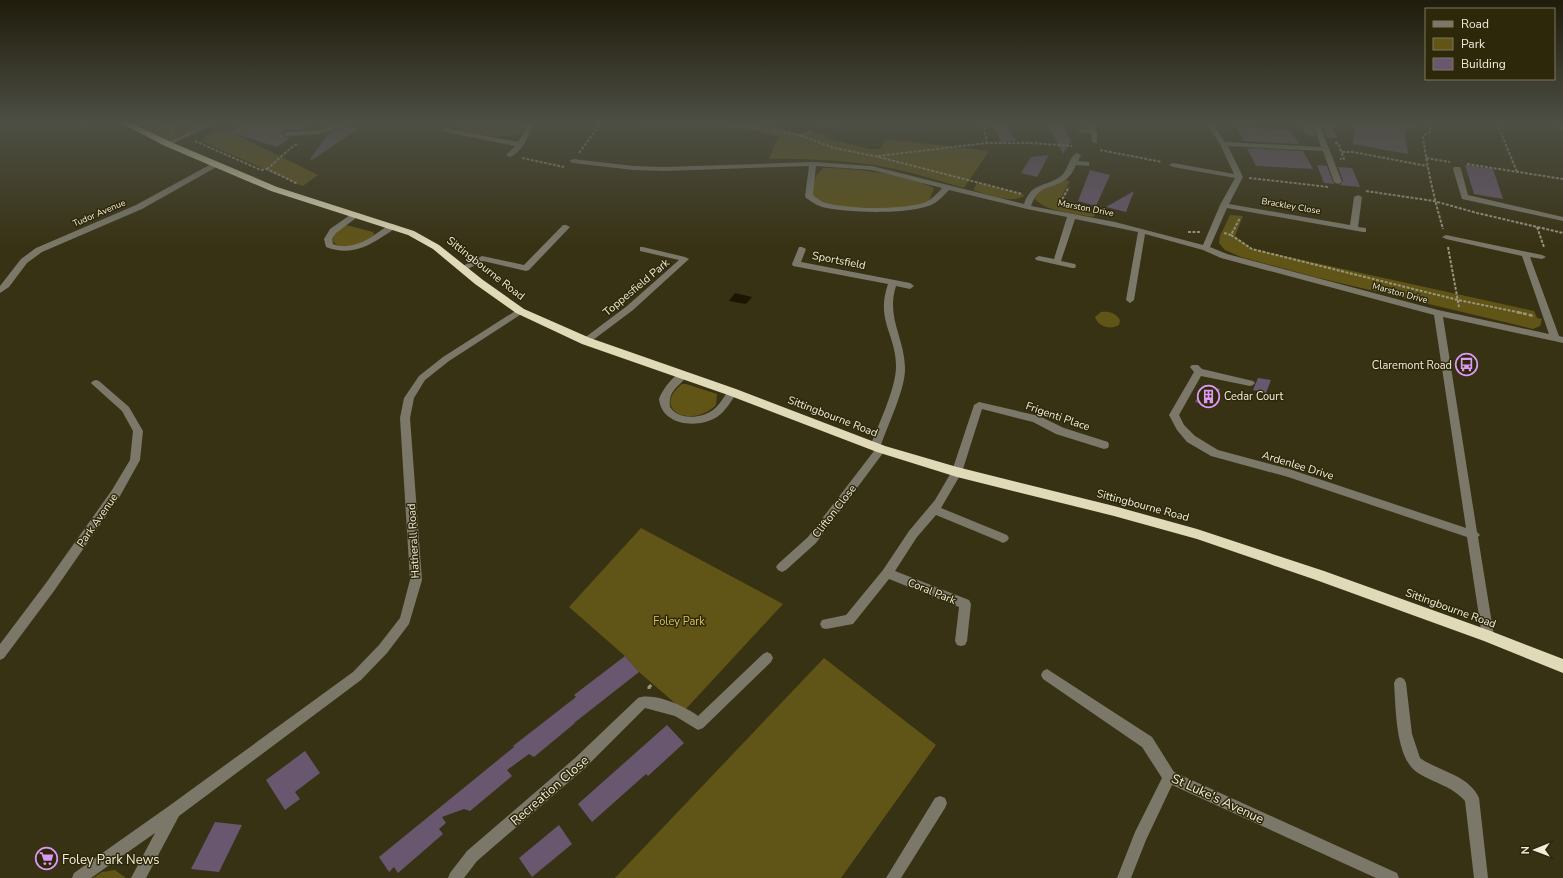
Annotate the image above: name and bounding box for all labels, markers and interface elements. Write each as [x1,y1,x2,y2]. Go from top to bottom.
legend [1425,8,1555,80]
text: Road [1461,16,1489,32]
text: Park [1461,36,1486,52]
text: Building [1461,56,1506,72]
street label: Brackley Close [1261,195,1322,217]
street label: Tudor Avenue [71,196,127,230]
street label: Marston Drive [1057,197,1115,219]
street label: Sittingbourne Road [444,233,528,304]
street label: Sportsfield [811,248,867,273]
street label: Toppesfield Park [600,255,673,320]
street label: Marston Drive [1371,280,1429,306]
bus stop icon: Claremont Road [1454,352,1480,378]
place label: Claremont Road [1372,358,1452,373]
building icon: Cedar Court [1195,383,1221,409]
place label: Cedar Court [1224,389,1283,404]
street label: Sittingbourne Road [786,392,880,441]
street label: Frigenti Place [1024,398,1092,435]
street label: Ardenlee Drive [1260,447,1336,484]
street label: Clifton Close [809,482,860,541]
street label: Sittingbourne Road [1095,486,1191,525]
street label: Park Avenue [73,490,121,550]
street label: Hatherall Road [404,503,423,579]
street label: Coral Park [905,575,959,608]
street label: Sittingbourne Road [1403,585,1498,632]
park label: Foley Park [653,614,705,629]
street label: Recreation Close [507,752,593,830]
street label: St Luke's Avenue [1168,770,1267,828]
north arrow [1515,830,1555,870]
supermarket icon: Foley Park News [33,846,59,872]
text: N [1518,846,1533,854]
place label: Foley Park News [62,851,160,869]

